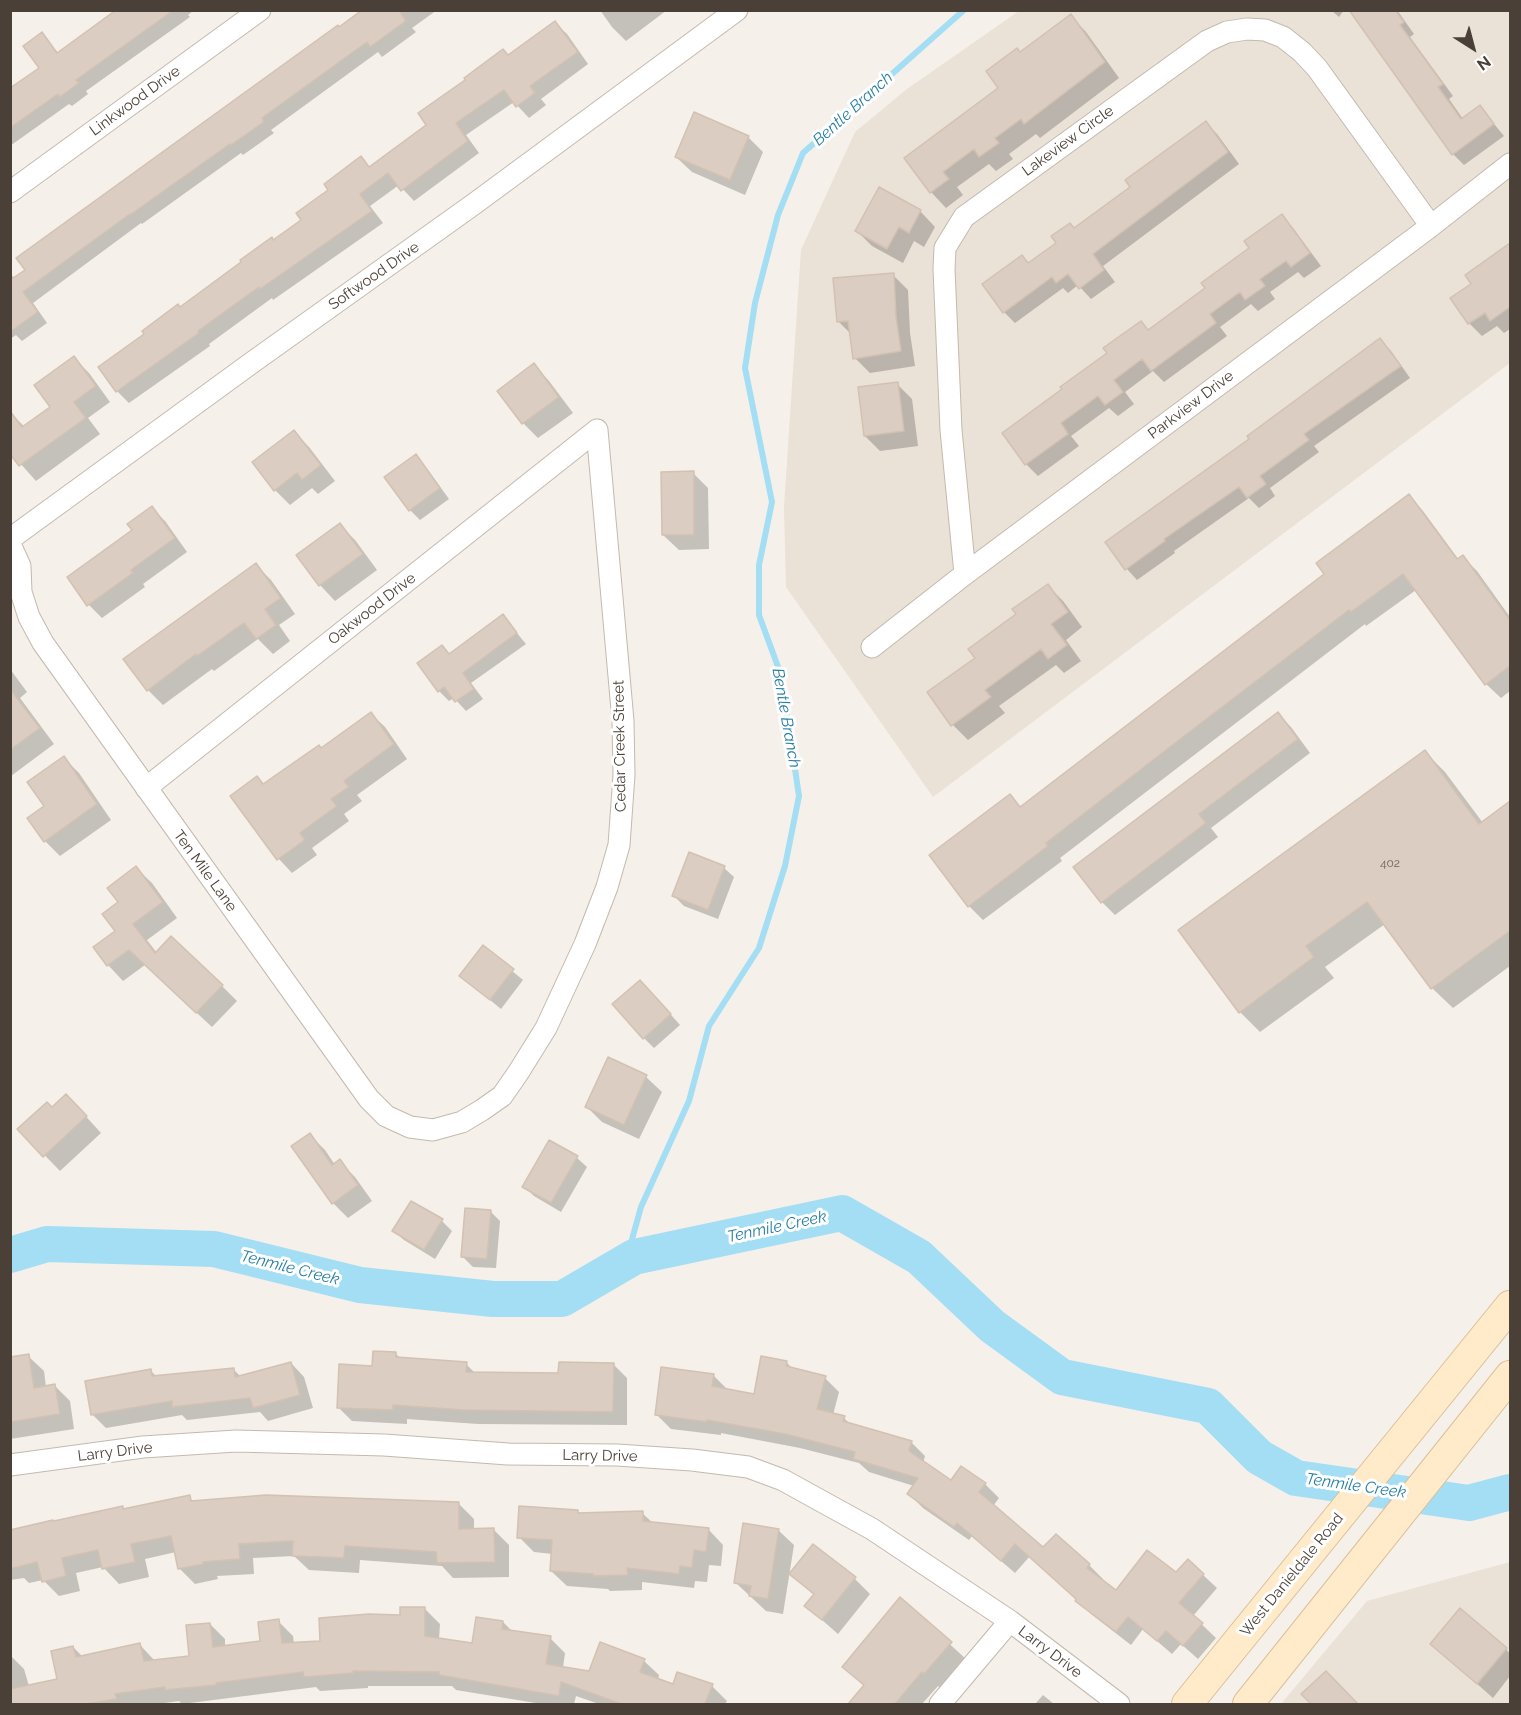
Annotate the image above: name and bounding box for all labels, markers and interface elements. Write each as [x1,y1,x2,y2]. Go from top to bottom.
north arrow [1443,18,1503,78]
text: N [1473,52,1494,74]
street label: Linkwood Drive [86,62,184,140]
water label: Bentle Branch [809,68,897,150]
street label: Lakeview Circle [1019,102,1117,180]
street label: Softwood Drive [325,238,423,314]
street label: Parkview Drive [1145,367,1237,443]
street label: Oakwood Drive [325,569,419,649]
water label: Bentle Branch [768,667,804,769]
street label: Cedar Creek Street [610,680,630,812]
street label: Ten Mile Lane [169,827,241,915]
house number: 402 [1380,856,1400,870]
water label: Tenmile Creek [726,1207,828,1247]
water label: Tenmile Creek [239,1246,341,1290]
street label: Larry Drive [77,1438,153,1466]
street label: Larry Drive [562,1446,638,1466]
water label: Tenmile Creek [1305,1469,1407,1503]
street label: West Danieldale Road [1237,1510,1347,1640]
street label: Larry Drive [1015,1622,1085,1682]

